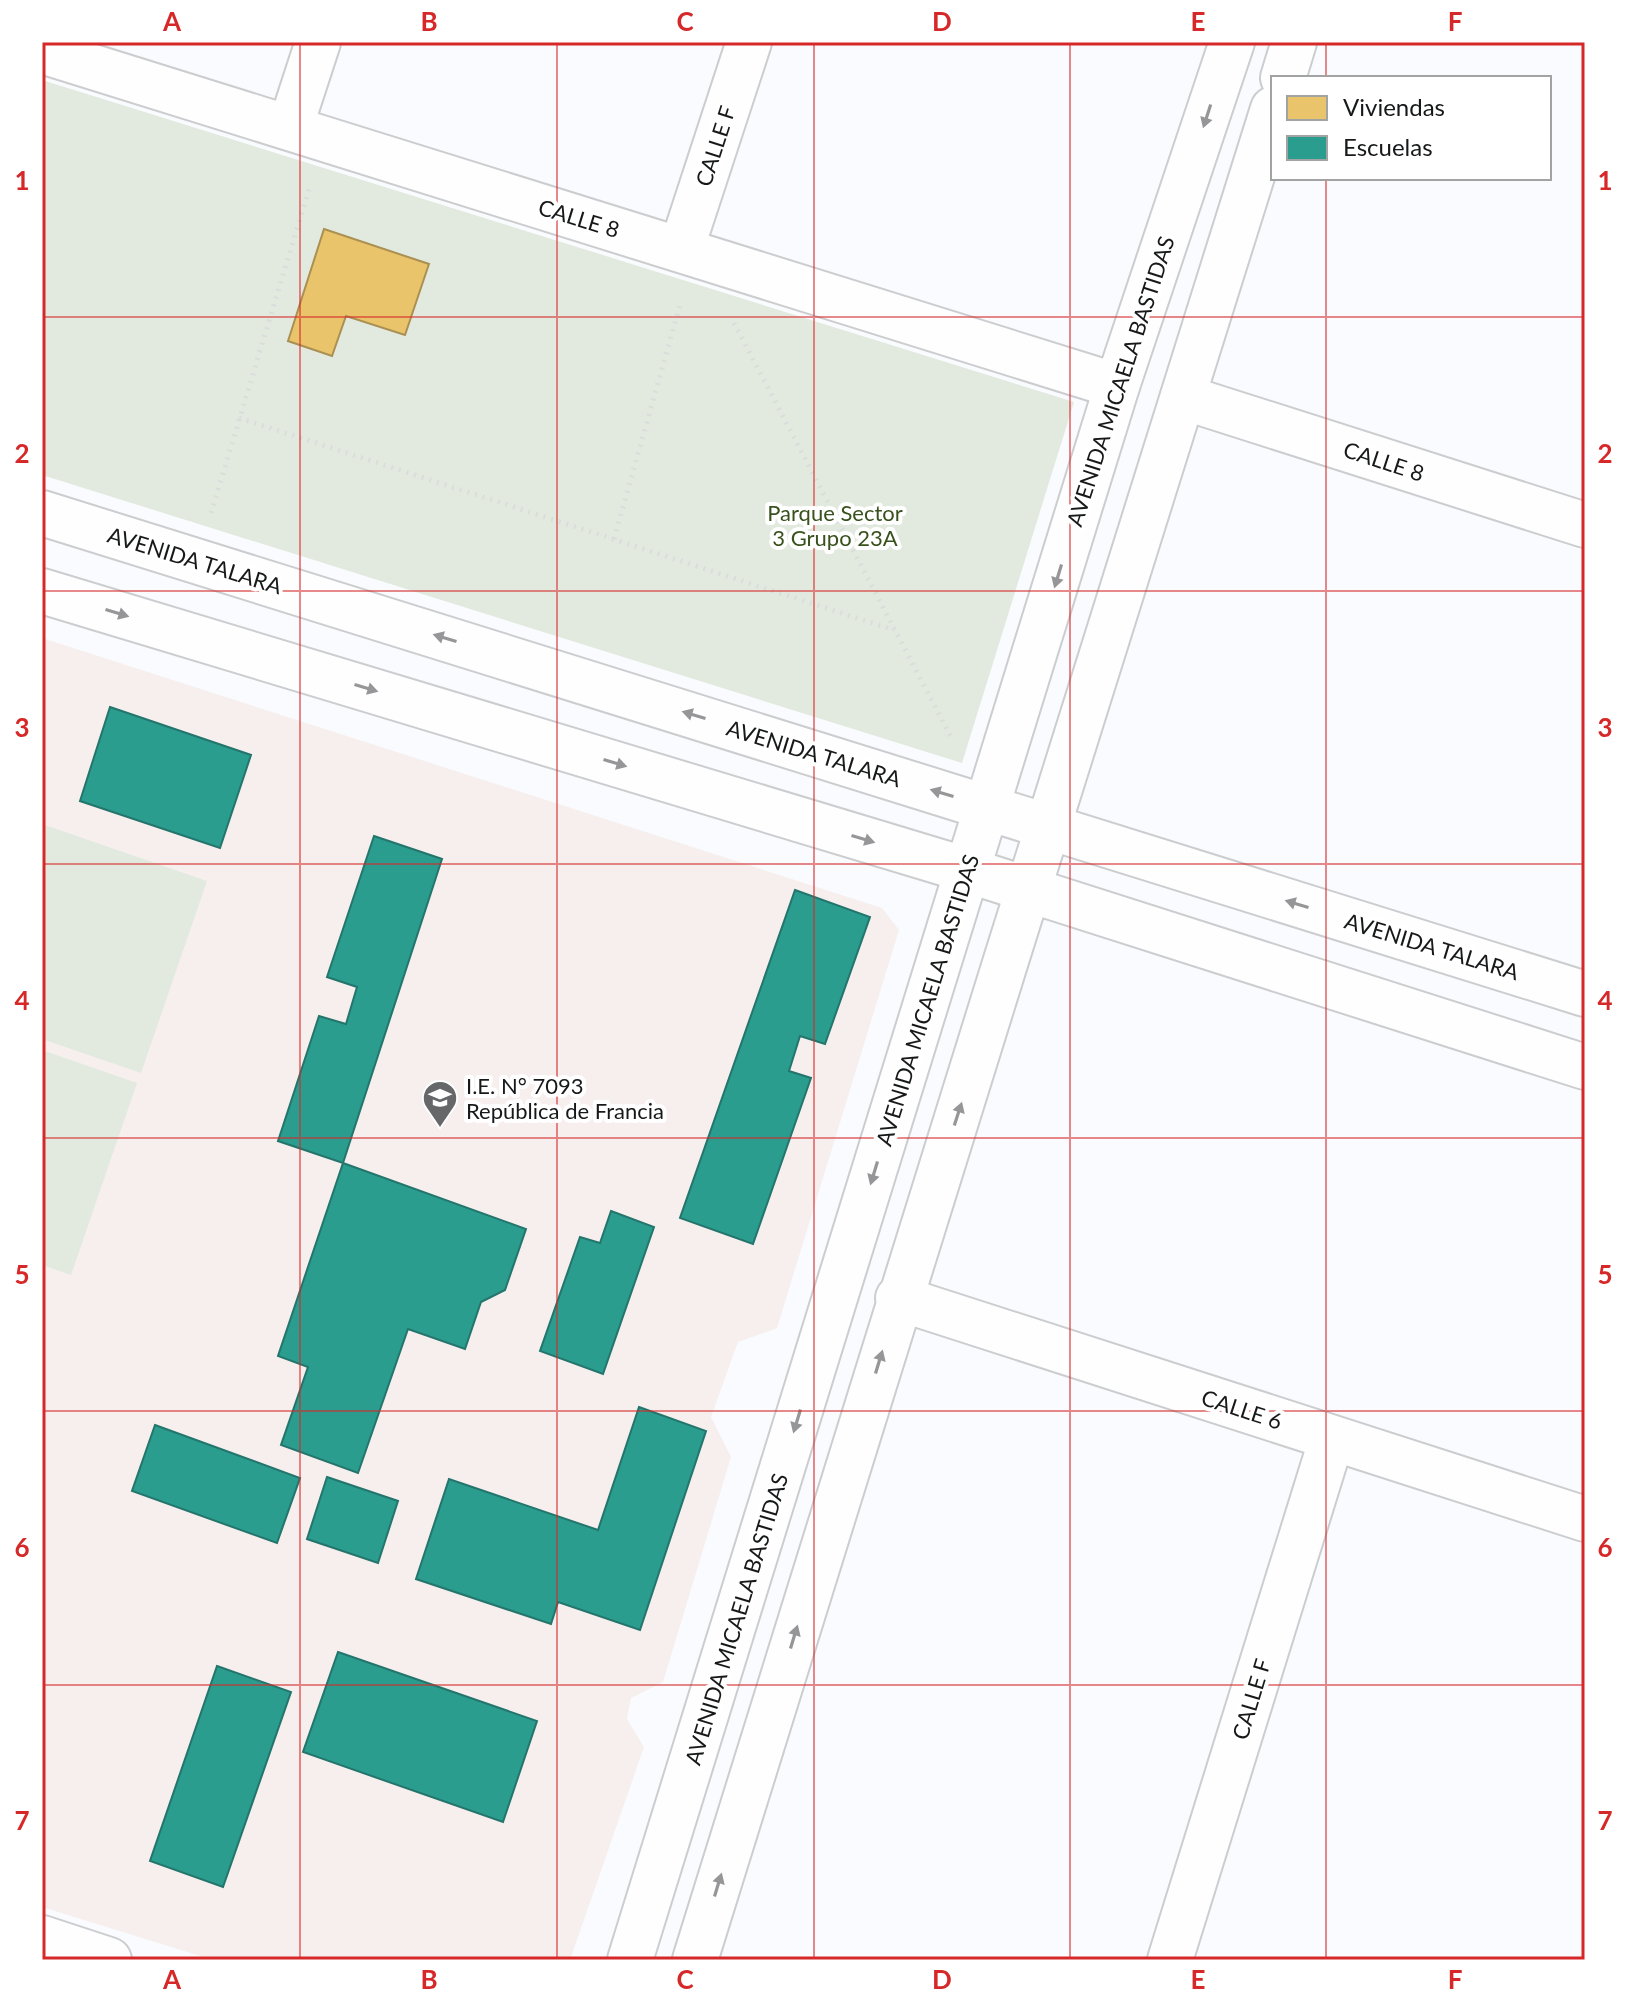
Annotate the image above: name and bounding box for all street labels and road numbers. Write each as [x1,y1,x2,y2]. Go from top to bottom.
street label: CALLE F [689,102,741,190]
street label: CALLE 8 [535,193,623,243]
street label: AVENIDA MICAELA BASTIDAS [1060,233,1180,529]
street label: CALLE 8 [1340,435,1428,487]
street label: AVENIDA TALARA [105,521,286,599]
street label: AVENIDA TALARA [724,714,905,792]
street label: AVENIDA MICAELA BASTIDAS [870,851,984,1149]
street label: AVENIDA TALARA [1342,907,1523,985]
street label: CALLE 6 [1198,1383,1286,1435]
street label: AVENIDA MICAELA BASTIDAS [679,1470,793,1768]
street label: CALLE F [1226,1655,1276,1743]

